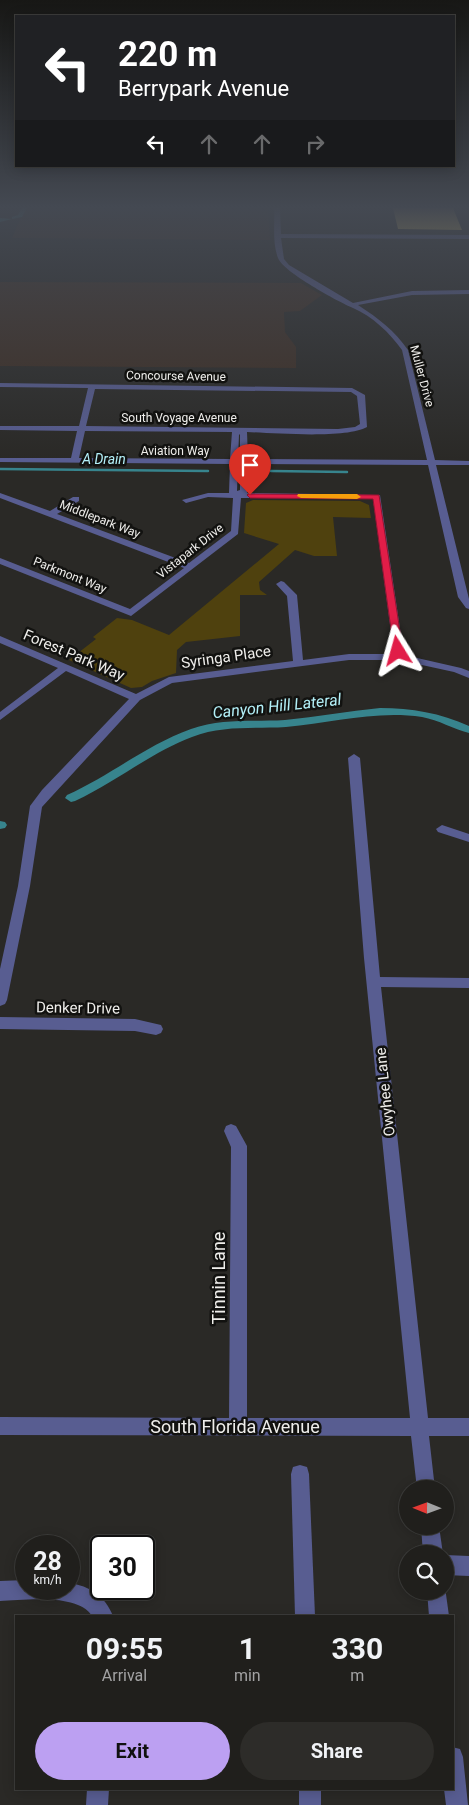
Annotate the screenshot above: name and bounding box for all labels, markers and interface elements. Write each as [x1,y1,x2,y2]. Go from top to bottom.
text: 220 m [118,34,217,75]
icon: left [35,35,100,100]
text: Berrypark Avenue [118,76,289,101]
icon: left [142,130,170,158]
icon: ahead [195,130,223,158]
icon: ahead [248,130,276,158]
icon: right [301,130,329,158]
street label: Muller Drive [407,344,437,408]
street label: Concourse Avenue [126,368,226,384]
street label: South Voyage Avenue [121,411,237,425]
street label: Aviation Way [141,444,210,458]
pin [229,444,271,495]
water label: A Drain [81,451,126,467]
icon: arrive [236,451,264,479]
street label: Middlepark Way [58,497,143,541]
street label: Vistapark Drive [154,521,226,581]
street label: Parkmont Way [31,554,109,596]
position arrow [371,624,423,676]
street label: Forest Park Way [21,626,127,684]
street label: Syringa Place [180,642,272,672]
water label: Canyon Hill Lateral [212,690,343,722]
street label: Denker Drive [36,998,120,1018]
street label: Owyhee Lane [371,1047,399,1137]
street label: Tinnin Lane [208,1232,229,1324]
street label: South Florida Avenue [150,1416,320,1437]
north arrow [399,1480,454,1535]
map controls [399,1480,454,1600]
speed limit sign: 30 [90,1535,155,1600]
button: search [399,1545,454,1600]
text: 28 [33,1547,62,1576]
text: km/h [33,1573,62,1587]
text: 09:55 [86,1631,163,1666]
text: 1 [239,1631,256,1666]
text: 330 [332,1631,383,1666]
text: Arrival [102,1666,147,1685]
text: min [234,1666,261,1685]
text: m [350,1666,364,1685]
button: Exit [35,1722,230,1780]
button: Share [240,1722,434,1780]

